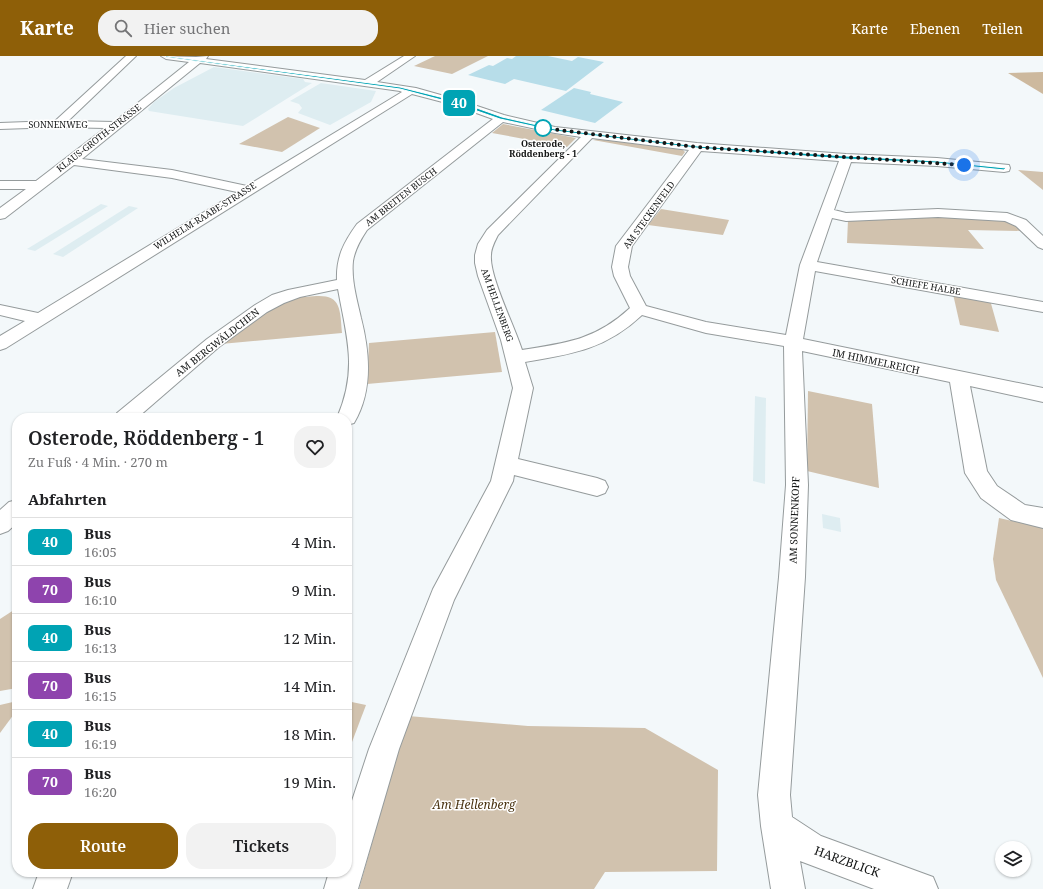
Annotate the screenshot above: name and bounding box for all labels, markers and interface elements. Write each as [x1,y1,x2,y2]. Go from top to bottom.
search box [98,10,378,46]
text: Karte [20,15,74,41]
icon: search [112,17,134,39]
text: Hier suchen [144,18,230,38]
text: Karte [851,19,888,38]
text: Ebenen [910,19,960,38]
text: Teilen [982,19,1023,38]
line badge: 40 [441,90,477,116]
text: 40 [451,93,467,112]
street label: KLAUS-GROTH-STRASSE [54,100,144,175]
street label: SONNENWEG [28,118,88,131]
marker: Osterode, Röddenberg - 1 [534,119,552,137]
place label: Osterode, Röddenberg - 1 [509,137,577,160]
your location [954,155,974,175]
street label: AM BREITEN BUSCH [362,164,439,229]
street label: WILHELM-RAABE-STRASSE [151,178,259,253]
street label: AM STECKENFELD [620,178,678,251]
street label: AM HELLENBERG [478,266,517,344]
street label: SCHIEFE HALBE [890,273,962,298]
street label: AM BERGWÄLDCHEN [172,304,262,379]
street label: IM HIMMELREICH [831,345,921,377]
text: Osterode, Röddenberg - 1 [28,425,264,451]
button: heart [294,426,336,468]
text: Zu Fuß · 4 Min. · 270 m [28,453,168,471]
street label: AM SONNENKOPF [785,476,803,564]
text: Abfahrten [28,489,107,509]
text: Bus [84,523,111,543]
text: 40 [42,532,58,551]
text: 4 Min. [291,532,336,552]
text: 16:05 [84,543,117,561]
text: Bus [84,571,111,591]
text: 70 [42,580,58,599]
text: 9 Min. [291,580,336,600]
text: 16:10 [84,591,117,609]
text: Bus [84,619,111,639]
text: 40 [42,628,58,647]
text: 12 Min. [283,628,336,648]
text: 16:13 [84,639,117,657]
text: Bus [84,667,111,687]
text: 70 [42,676,58,695]
text: 14 Min. [283,676,336,696]
text: 16:15 [84,687,117,705]
text: Bus [84,715,111,735]
text: 40 [42,724,58,743]
text: 18 Min. [283,724,336,744]
text: 16:19 [84,735,117,753]
text: Bus [84,763,111,783]
text: 70 [42,772,58,791]
text: 19 Min. [283,772,336,792]
text: 16:20 [84,783,117,801]
park label: Am Hellenberg [432,796,517,813]
button: Route [28,823,178,869]
button: Tickets [186,823,336,869]
map controls [995,841,1031,877]
button: layers [995,841,1031,877]
street label: HARZBLICK [812,842,883,881]

